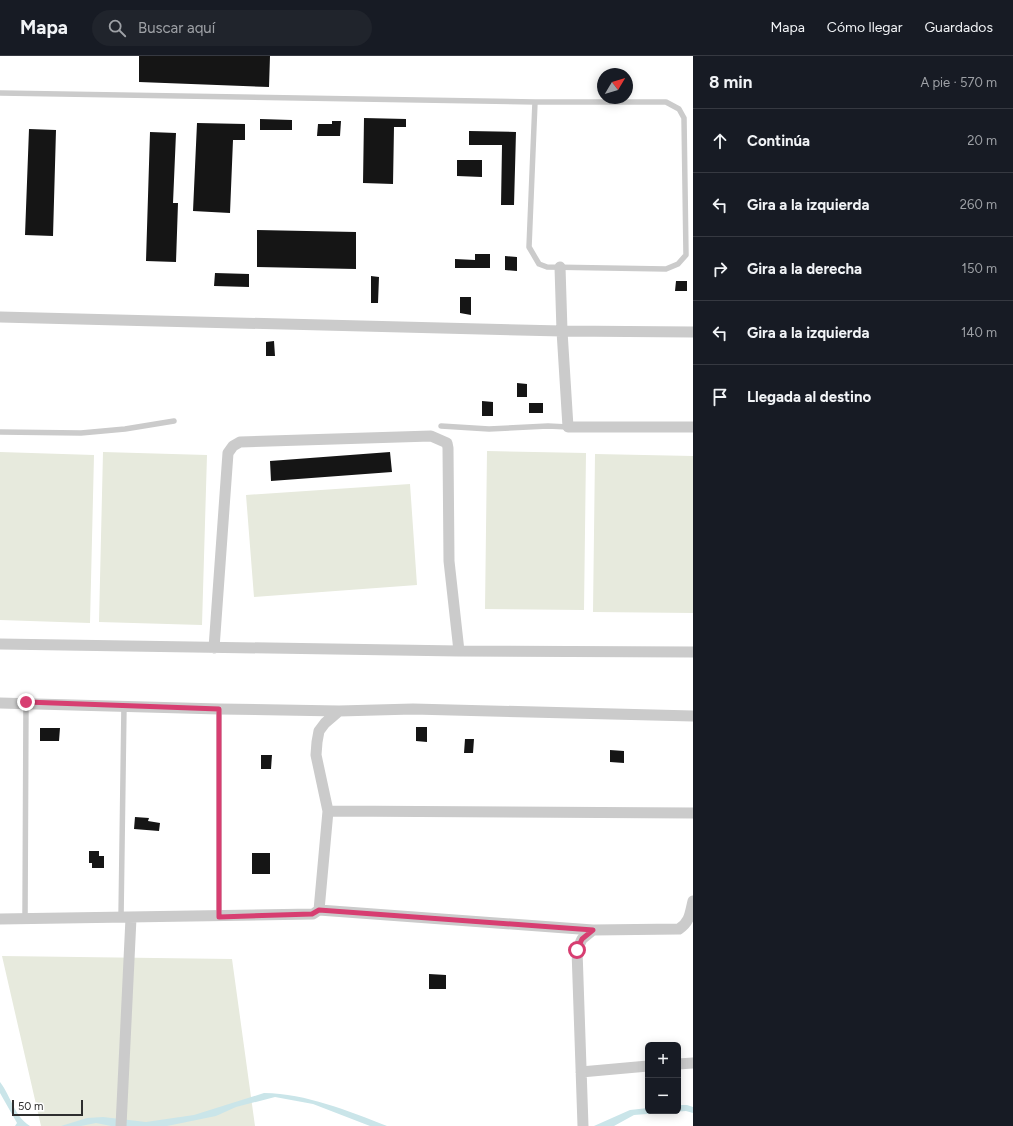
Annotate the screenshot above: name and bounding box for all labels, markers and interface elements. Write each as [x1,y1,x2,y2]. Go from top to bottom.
search box [92,10,372,46]
text: Mapa [20,16,68,39]
icon: search [106,17,128,39]
text: Buscar aquí [138,19,215,37]
text: Mapa [770,19,805,36]
text: Cómo llegar [827,19,902,36]
text: Guardados [924,19,993,36]
north arrow [597,68,633,104]
text: 8 min [709,72,752,92]
text: A pie · 570 m [920,75,997,90]
icon: ahead [709,130,731,152]
text: Continúa [747,132,810,150]
text: 20 m [967,133,997,148]
icon: left [709,194,731,216]
text: Gira a la izquierda [747,196,869,214]
text: 260 m [960,197,997,212]
icon: right [709,258,731,280]
text: Gira a la derecha [747,260,862,278]
text: 150 m [962,261,997,276]
icon: left [709,322,731,344]
text: Gira a la izquierda [747,324,869,342]
text: 140 m [961,325,997,340]
icon: arrive [709,386,731,408]
text: Llegada al destino [747,388,871,406]
route end [17,693,35,711]
route start [568,941,586,959]
map controls [645,1042,681,1114]
button: + [645,1042,681,1078]
button: − [645,1078,681,1114]
scale bar [12,1098,83,1117]
text: 50 m [18,1100,43,1113]

